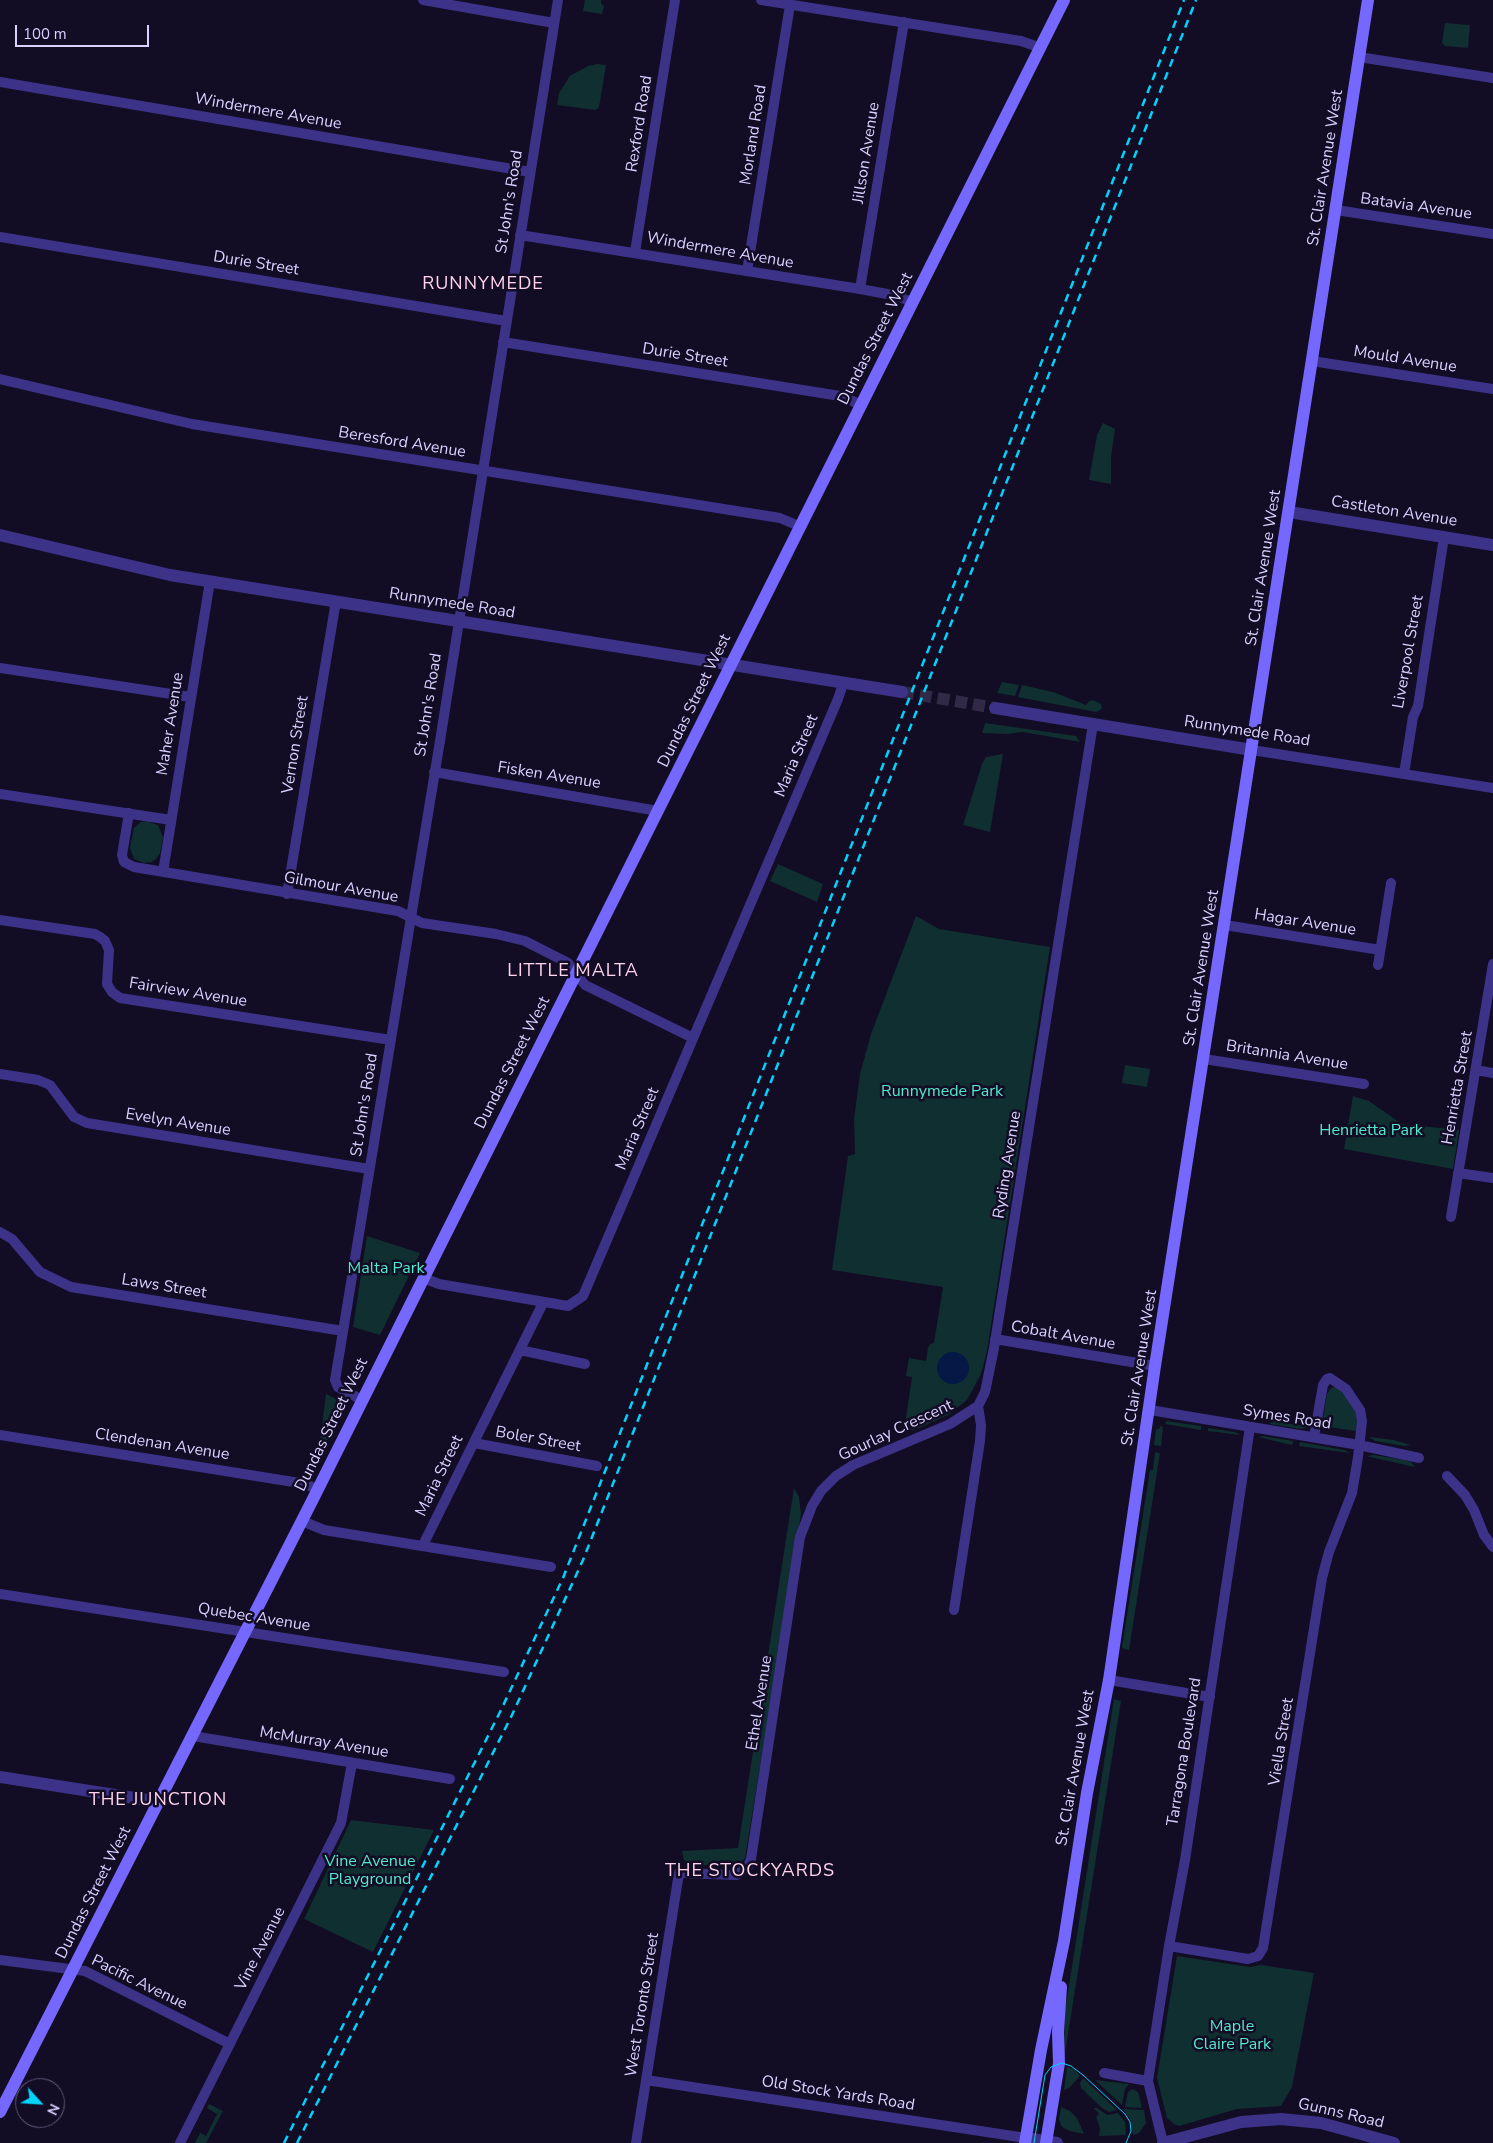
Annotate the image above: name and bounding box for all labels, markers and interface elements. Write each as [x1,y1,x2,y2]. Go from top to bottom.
scale bar [18,15,151,47]
text: 100 m [23,24,67,44]
street label: Rexford Road [623,74,657,174]
street label: Morland Road [737,83,771,187]
street label: St. Clair Avenue West [1304,89,1348,247]
street label: Windermere Avenue [193,90,343,134]
street label: Jillson Avenue [849,101,885,205]
street label: St John's Road [492,149,528,255]
street label: Batavia Avenue [1359,190,1473,224]
street label: Windermere Avenue [645,229,795,273]
street label: Durie Street [212,248,300,280]
street label: Dundas Street West [834,270,918,408]
district label: RUNNYMEDE [421,274,545,296]
street label: Durie Street [641,340,729,372]
street label: Mould Avenue [1352,342,1458,378]
street label: Beresford Avenue [337,423,467,463]
street label: St. Clair Avenue West [1242,489,1286,647]
street label: Castleton Avenue [1330,493,1458,531]
street label: Runnymede Road [388,585,516,623]
street label: Liverpool Street [1390,594,1428,710]
street label: Dundas Street West [654,631,736,771]
street label: St John's Road [411,652,447,758]
street label: Maher Avenue [153,671,189,777]
street label: Vernon Street [279,695,313,795]
street label: Maria Street [771,712,823,800]
street label: Runnymede Road [1183,713,1311,751]
street label: Fisken Avenue [496,758,602,794]
street label: Gilmour Avenue [282,868,400,908]
street label: St. Clair Avenue West [1180,889,1224,1047]
street label: Hagar Avenue [1253,905,1357,941]
district label: LITTLE MALTA [506,961,640,983]
street label: Fairview Avenue [128,974,248,1012]
street label: Dundas Street West [471,994,555,1132]
street label: Henrietta Street [1439,1030,1477,1146]
street label: Britannia Avenue [1225,1037,1349,1075]
street label: St John's Road [347,1052,383,1158]
park label: Runnymede Park [881,1082,1003,1102]
street label: Maria Street [612,1085,664,1173]
street label: Evelyn Avenue [124,1105,232,1141]
street label: Ryding Avenue [990,1110,1026,1220]
park label: Henrietta Park [1319,1121,1423,1141]
park label: Malta Park [348,1259,424,1279]
street label: Laws Street [120,1271,208,1303]
street label: St. Clair Avenue West [1118,1289,1162,1447]
street label: Cobalt Avenue [1009,1317,1117,1355]
street label: Dundas Street West [291,1355,373,1495]
street label: Gourlay Crescent [836,1396,956,1466]
street label: Symes Road [1241,1402,1333,1434]
street label: Boler Street [494,1423,582,1457]
street label: Clendenan Avenue [93,1425,231,1465]
street label: Maria Street [412,1432,468,1520]
street label: Quebec Avenue [196,1600,312,1636]
street label: Ethel Avenue [743,1654,777,1752]
street label: Tarragona Boulevard [1164,1676,1206,1828]
street label: St. Clair Avenue West [1053,1689,1099,1847]
street label: Viella Street [1266,1697,1298,1787]
street label: McMurray Avenue [258,1723,390,1763]
district label: THE JUNCTION [87,1790,229,1812]
street label: Dundas Street West [52,1824,136,1962]
park label: Vine Avenue Playground [325,1852,415,1890]
district label: THE STOCKYARDS [663,1861,837,1883]
street label: Vine Avenue [232,1904,290,1994]
street label: West Toronto Street [622,1932,664,2078]
street label: Pacific Avenue [88,1952,190,2014]
park label: Maple Claire Park [1193,2017,1271,2055]
street label: Old Stock Yards Road [760,2072,916,2116]
north arrow [15,2078,65,2128]
street label: Gunns Road [1296,2095,1386,2133]
text: N [42,2100,64,2118]

